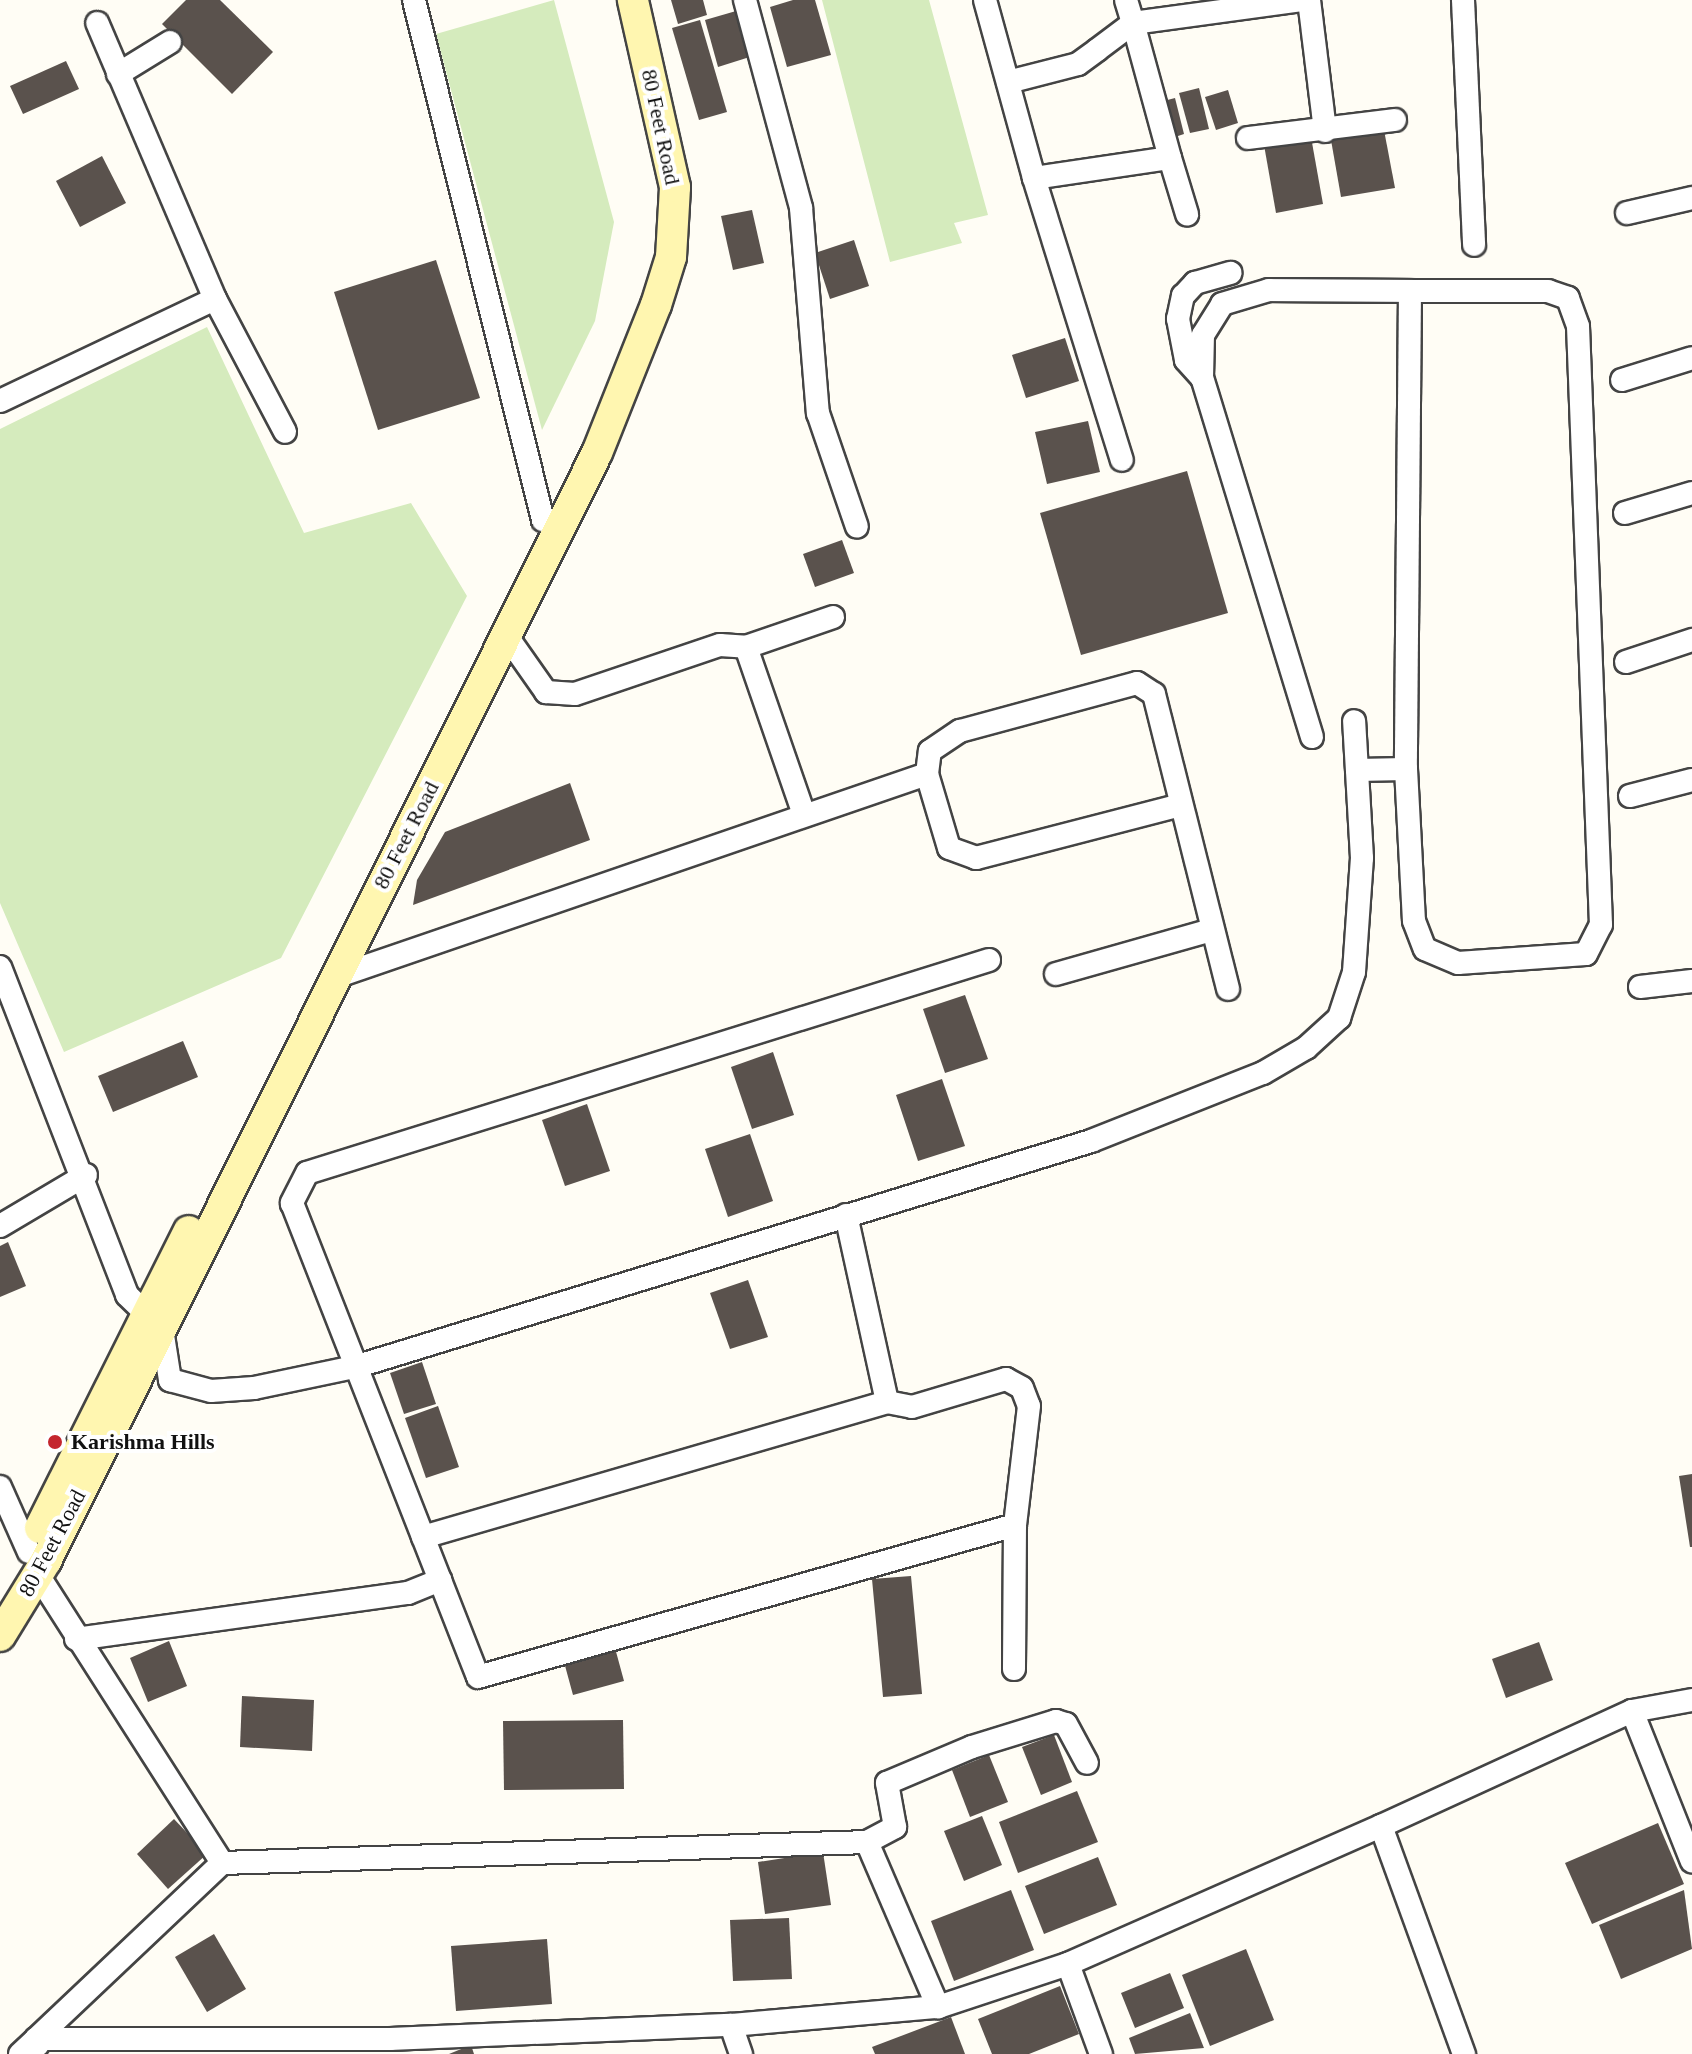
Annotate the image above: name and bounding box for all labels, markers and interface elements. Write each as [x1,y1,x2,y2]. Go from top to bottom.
street label: 80 Feet Road [636,67,686,187]
street label: 80 Feet Road [368,777,444,893]
place label: Karishma Hills [71,1429,215,1455]
marker: Karishma Hills [46,1433,64,1451]
street label: 80 Feet Road [13,1485,91,1601]

